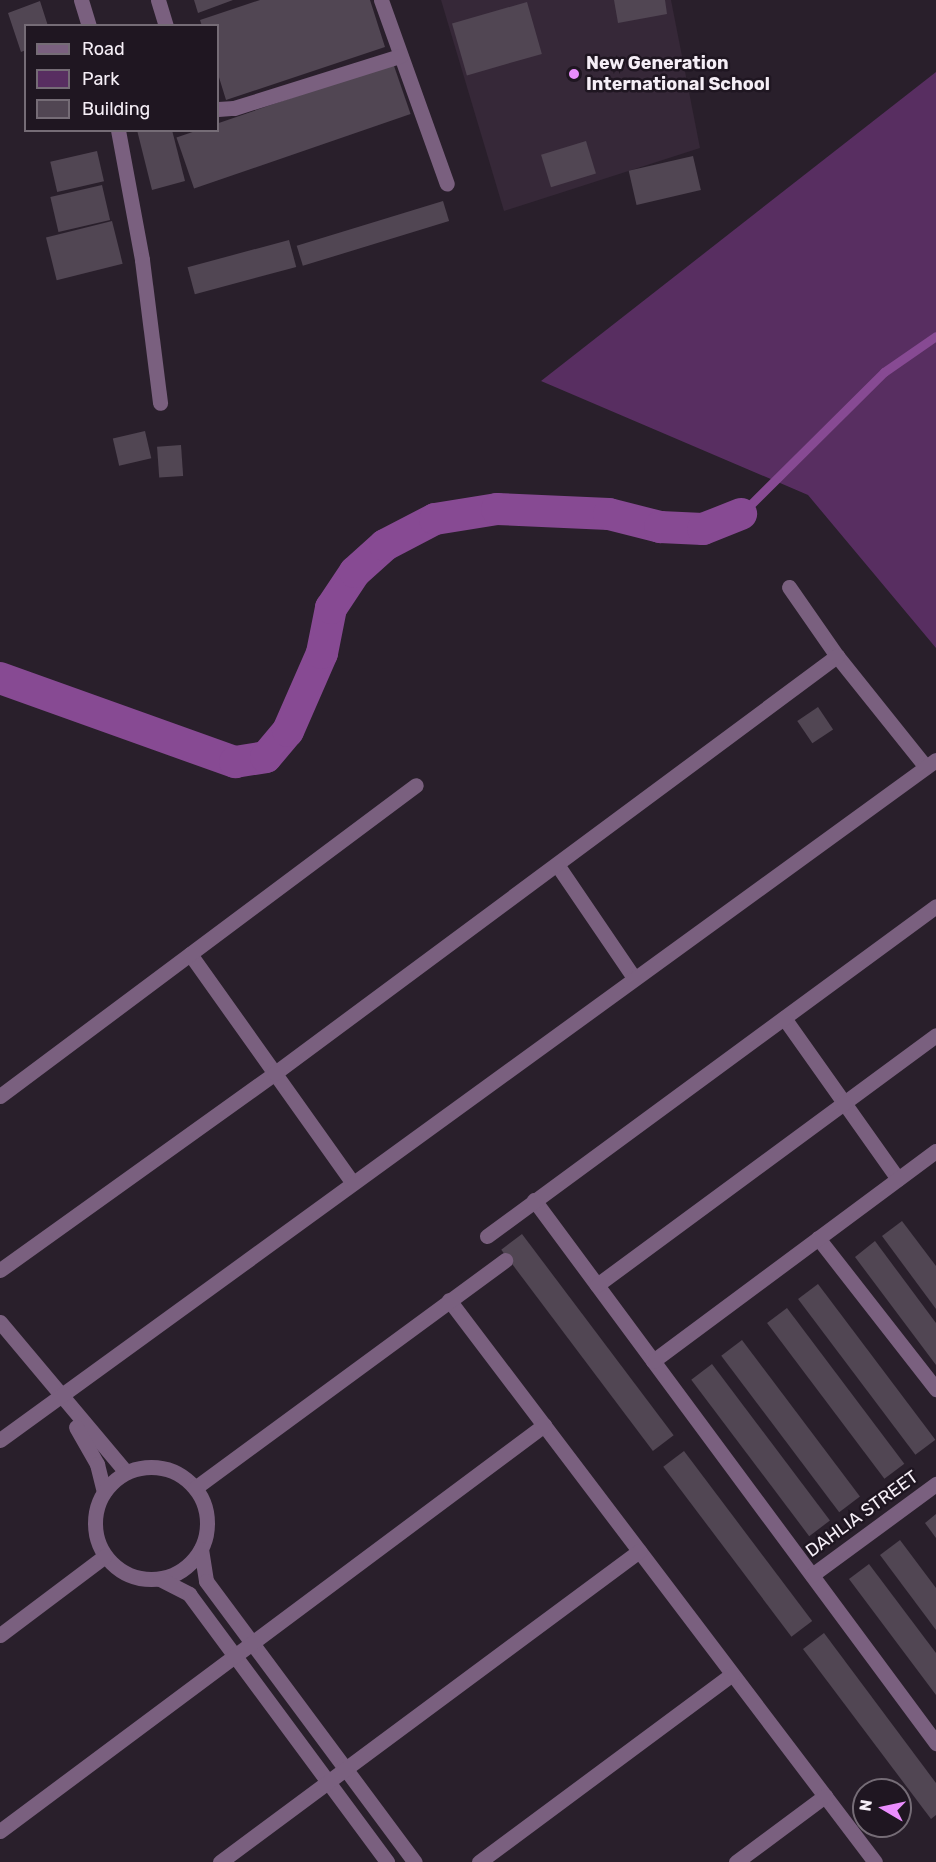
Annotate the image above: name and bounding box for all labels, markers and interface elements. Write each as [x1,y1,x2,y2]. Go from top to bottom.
legend [24,24,219,132]
text: Road [82,38,125,60]
place label: New Generation International School [586,53,770,96]
marker: New Generation International School [567,67,581,81]
text: Park [82,68,119,90]
text: Building [82,98,150,120]
street label: DAHLIA STREET [801,1466,923,1562]
north arrow [852,1778,912,1838]
text: N [855,1798,876,1813]

